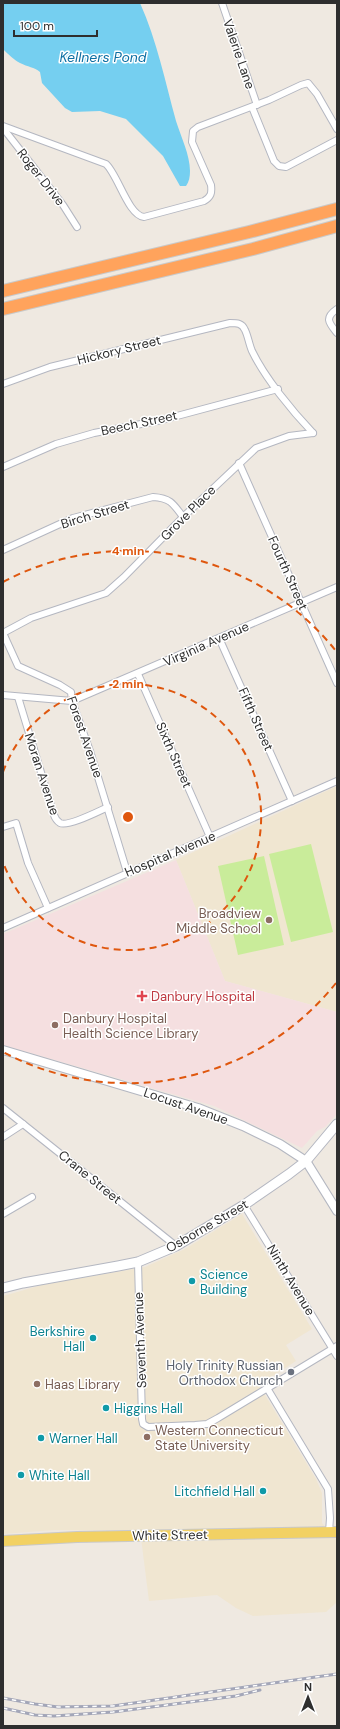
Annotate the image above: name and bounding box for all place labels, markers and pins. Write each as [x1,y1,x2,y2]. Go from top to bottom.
centre of rings [121,810,135,824]
place label: Broadview Middle School [176,905,261,937]
marker: Broadview Middle School [264,915,274,925]
place label: Danbury Hospital [151,988,255,1005]
marker: Danbury Hospital [136,990,148,1002]
place label: Danbury Hospital Health Science Library [63,1010,199,1042]
marker: Danbury Hospital Health Science Library [50,1020,60,1030]
place label: Science Building [200,1266,248,1298]
marker: Science Building [187,1276,197,1286]
place label: Berkshire Hall [30,1323,85,1355]
marker: Berkshire Hall [88,1333,98,1343]
place label: Holy Trinity Russian Orthodox Church [166,1357,283,1389]
marker: Holy Trinity Russian Orthodox Church [286,1367,296,1377]
place label: Haas Library [45,1376,120,1393]
marker: Haas Library [32,1379,42,1389]
place label: Higgins Hall [114,1400,183,1417]
marker: Higgins Hall [101,1403,111,1413]
place label: Western Connecticut State University [155,1422,283,1454]
place label: Warner Hall [49,1430,118,1447]
marker: Western Connecticut State University [142,1432,152,1442]
marker: Warner Hall [36,1433,46,1443]
place label: White Hall [29,1467,90,1484]
marker: White Hall [16,1470,26,1480]
place label: Litchfield Hall [174,1483,255,1500]
marker: Litchfield Hall [258,1486,268,1496]

